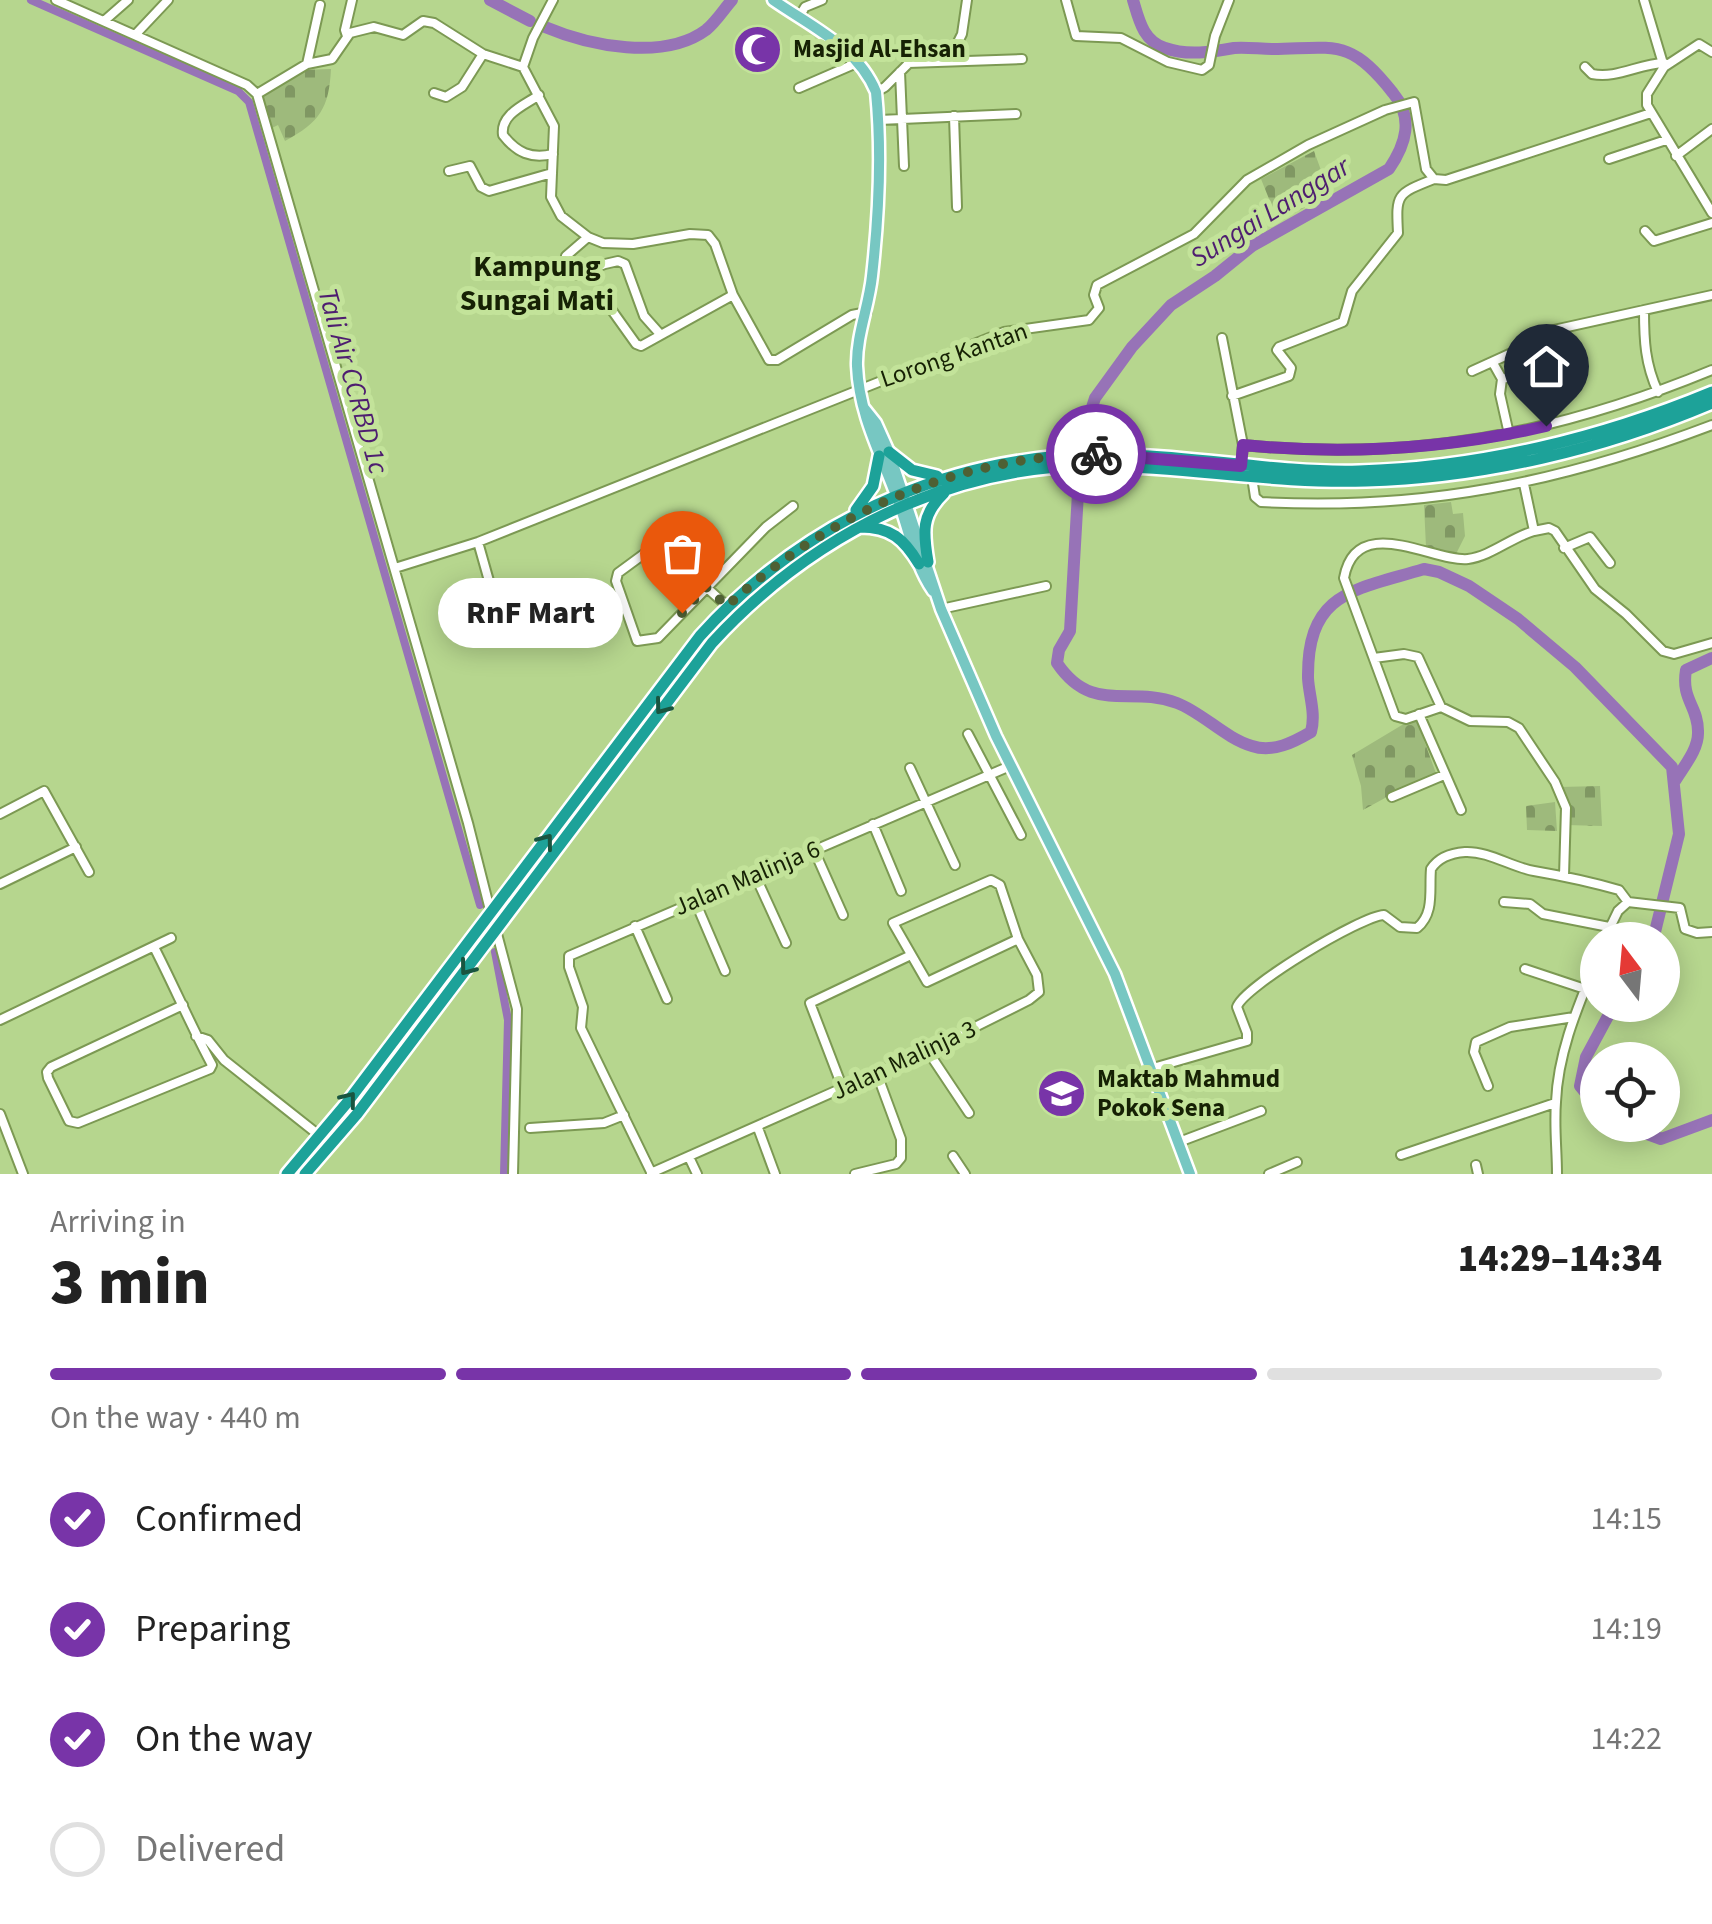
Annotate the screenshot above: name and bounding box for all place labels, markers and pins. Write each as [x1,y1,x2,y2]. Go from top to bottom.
mosque icon: Masjid Al-Ehsan [732,23,784,75]
place label: Masjid Al-Ehsan [793,31,966,67]
pin [1504,324,1589,427]
pin [640,511,725,614]
callout: RnF Mart [437,578,622,648]
place label: Maktab Mahmud Pokok Sena [1097,1061,1280,1126]
school or university icon: Maktab Mahmud Pokok Sena [1036,1067,1088,1119]

